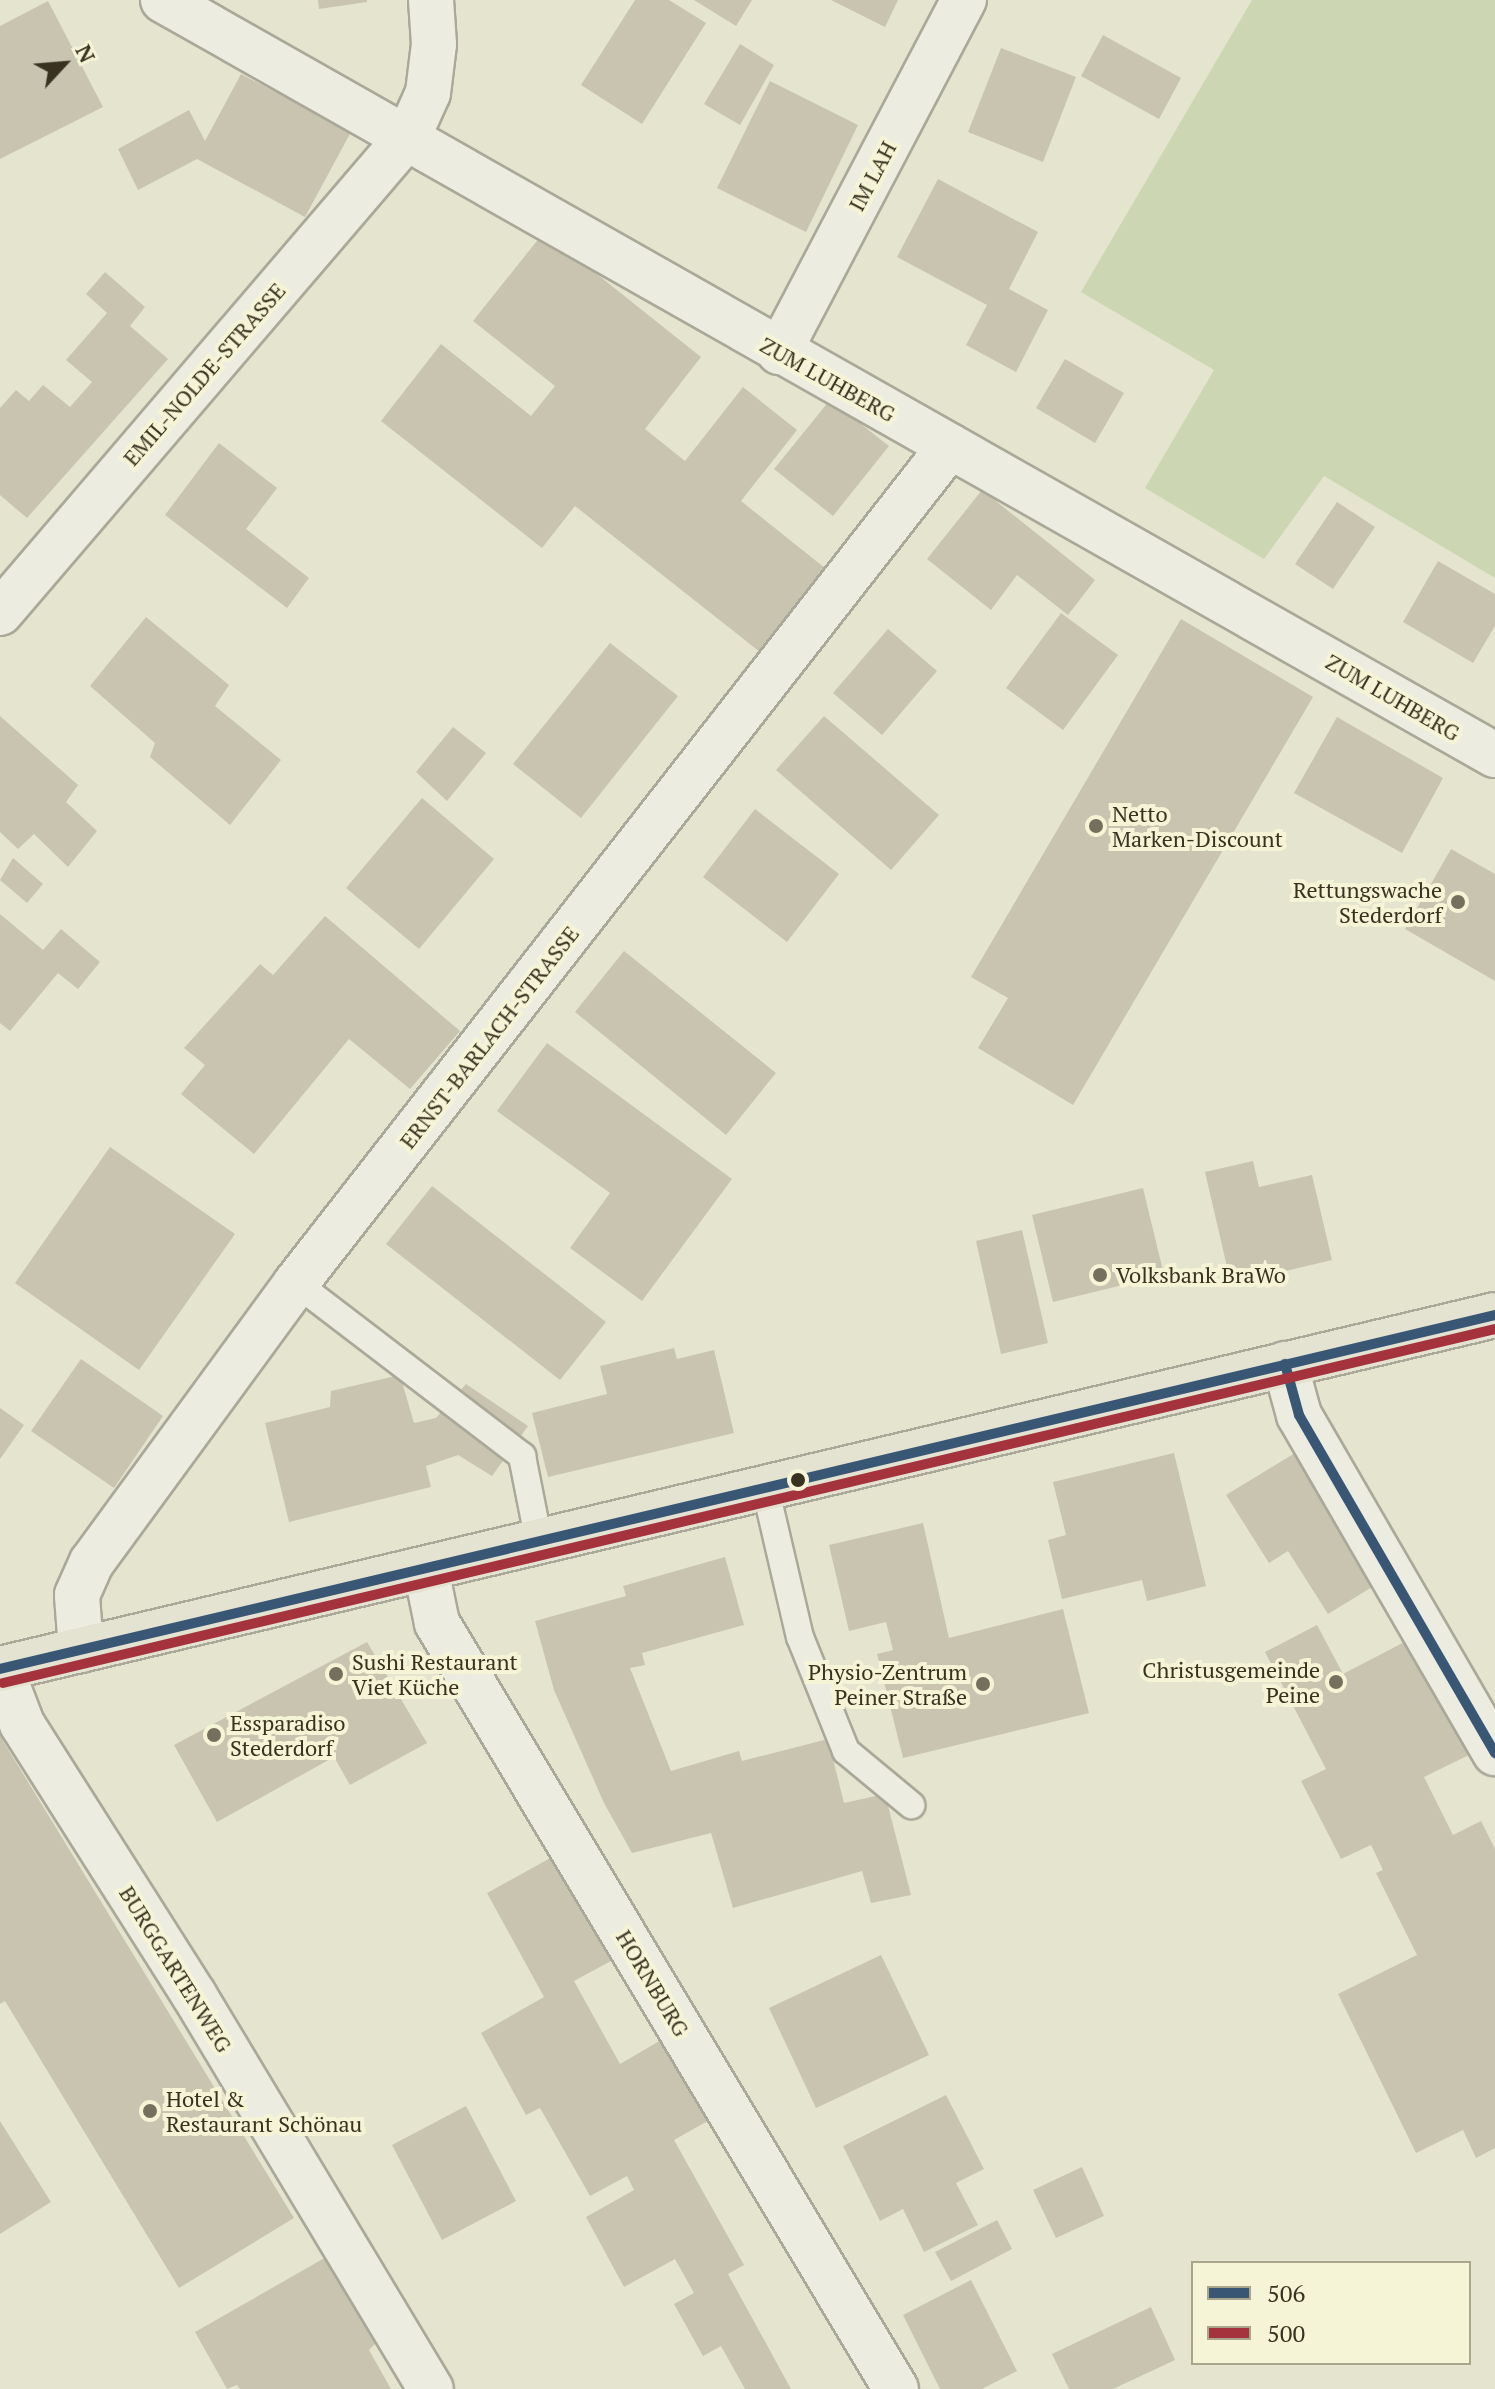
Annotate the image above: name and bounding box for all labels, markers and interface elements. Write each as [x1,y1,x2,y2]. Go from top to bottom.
north arrow [24,24,104,104]
text: N [69,39,103,67]
street label: IM LAH [843,137,901,215]
street label: EMIL-NOLDE-STRASSE [117,277,291,471]
street label: ZUM LUHBERG [756,331,900,427]
street label: ZUM LUHBERG [1321,648,1465,746]
place label: Netto Marken-Discount [1112,800,1283,852]
marker: Netto Marken-Discount [1087,817,1105,835]
place label: Rettungswache Stederdorf [1293,876,1442,928]
marker: Rettungswache Stederdorf [1449,893,1467,911]
street label: ERNST-BARLACH-STRASSE [394,920,584,1154]
place label: Volksbank BraWo [1116,1262,1286,1288]
marker: Volksbank BraWo [1091,1266,1109,1284]
unlabelled marker [790,1472,806,1488]
place label: Sushi Restaurant Viet Küche [352,1648,518,1700]
place label: Christusgemeinde Peine [1142,1656,1320,1708]
place label: Physio-Zentrum Peiner Straße [808,1658,967,1710]
marker: Sushi Restaurant Viet Küche [327,1665,345,1683]
marker: Christusgemeinde Peine [1327,1673,1345,1691]
marker: Physio-Zentrum Peiner Straße [974,1675,992,1693]
place label: Essparadiso Stederdorf [230,1709,345,1760]
marker: Essparadiso Stederdorf [205,1726,223,1744]
street label: BURGGARTENWEG [114,1881,238,2057]
street label: HORNBURG [611,1925,695,2041]
place label: Hotel & Restaurant Schönau [166,2085,362,2136]
marker: Hotel & Restaurant Schönau [141,2102,159,2120]
legend [1191,2261,1471,2365]
text: 506 [1267,2277,1305,2309]
text: 500 [1267,2317,1305,2349]

